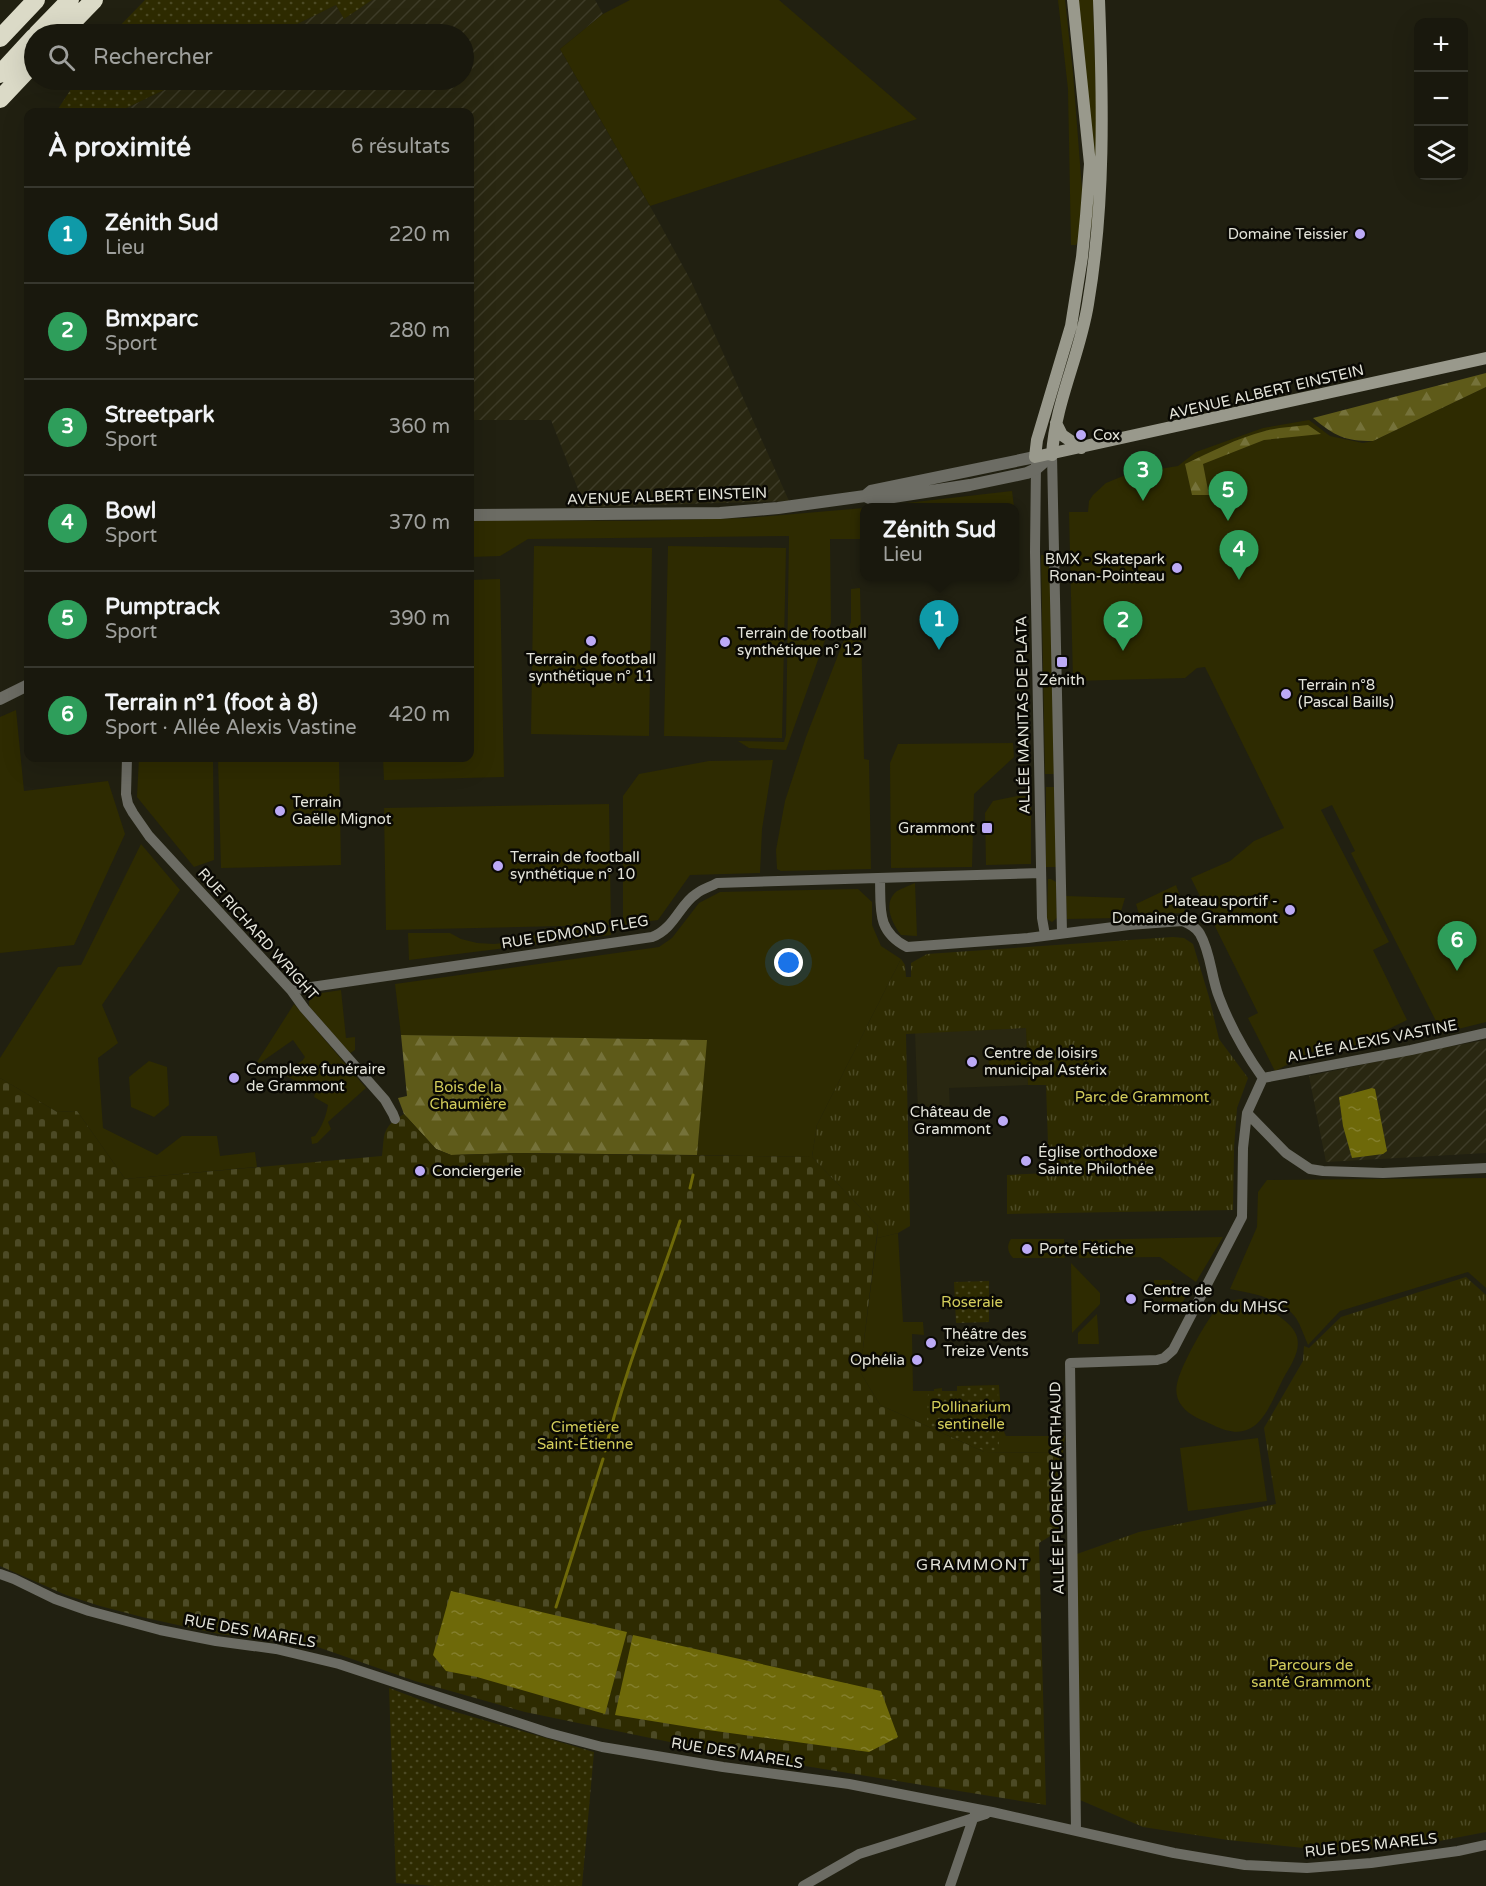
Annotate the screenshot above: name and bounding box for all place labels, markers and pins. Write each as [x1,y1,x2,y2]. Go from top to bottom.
place label: Domaine Teissier [1228,225,1348,243]
marker: Domaine Teissier [1353,227,1367,241]
place label: Cox [1093,426,1120,444]
marker: Cox [1074,428,1088,442]
pin: 3 [1124,452,1162,501]
pin: 5 [1208,472,1248,521]
pin: 4 [1220,530,1258,580]
place label: BMX - Skatepark Ronan-Pointeau [1045,550,1165,585]
marker: BMX - Skatepark Ronan-Pointeau [1170,561,1184,575]
pin: 1 [920,600,958,650]
pin: 2 [1104,602,1142,651]
place label: Terrain de football synthétique n° 12 [737,624,867,659]
marker: Terrain de football synthétique n° 11 [584,634,598,648]
marker: Terrain de football synthétique n° 12 [718,635,732,649]
place label: Terrain de football synthétique n° 11 [526,650,656,685]
marker: Zénith [1055,655,1069,669]
place label: Zénith [1039,671,1085,689]
place label: Terrain n°8 (Pascal Baills) [1298,676,1394,711]
marker: Terrain n°8 (Pascal Baills) [1279,687,1293,701]
place label: Terrain Gaëlle Mignot [292,793,392,828]
marker: Terrain Gaëlle Mignot [273,804,287,818]
place label: Grammont [898,819,975,837]
marker: Grammont [980,821,994,835]
place label: Terrain de football synthétique n° 10 [510,848,640,883]
marker: Terrain de football synthétique n° 10 [491,859,505,873]
place label: Plateau sportif - Domaine de Grammont [1112,892,1278,927]
marker: Plateau sportif - Domaine de Grammont [1283,903,1297,917]
pin: 6 [1438,922,1476,971]
place label: Centre de loisirs municipal Astérix [984,1044,1107,1079]
marker: Centre de loisirs municipal Astérix [965,1055,979,1069]
place label: Complexe funéraire de Grammont [246,1060,385,1095]
marker: Complexe funéraire de Grammont [227,1071,241,1085]
place label: Château de Grammont [910,1103,991,1138]
marker: Château de Grammont [996,1114,1010,1128]
place label: Église orthodoxe Sainte Philothée [1038,1143,1158,1178]
marker: Église orthodoxe Sainte Philothée [1019,1154,1033,1168]
place label: Conciergerie [432,1162,522,1180]
marker: Conciergerie [413,1164,427,1178]
place label: Porte Fétiche [1039,1240,1134,1258]
marker: Porte Fétiche [1020,1242,1034,1256]
place label: Centre de Formation du MHSC [1143,1281,1288,1316]
marker: Centre de Formation du MHSC [1124,1292,1138,1306]
place label: Théâtre des Treize Vents [943,1325,1029,1360]
marker: Théâtre des Treize Vents [924,1336,938,1350]
place label: Ophélia [850,1351,905,1369]
marker: Ophélia [910,1353,924,1367]

